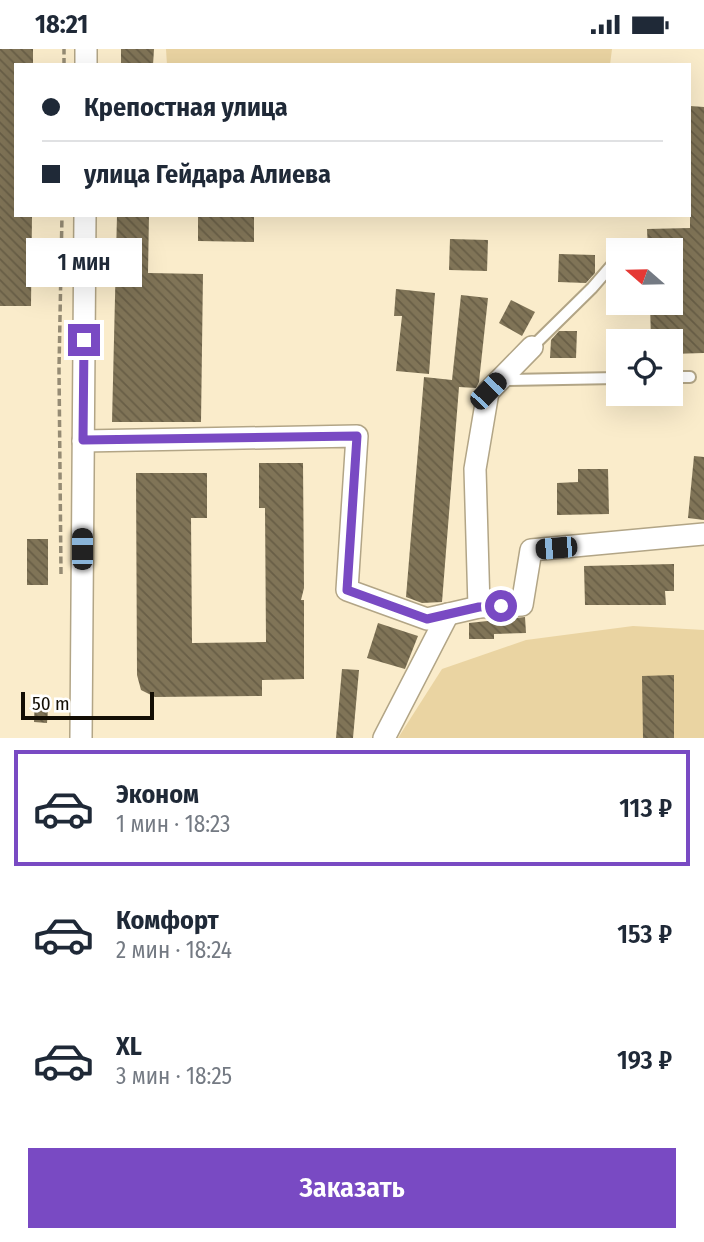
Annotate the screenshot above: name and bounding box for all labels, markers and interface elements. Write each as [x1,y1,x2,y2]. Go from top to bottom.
text: 18:21 [35,9,88,40]
text: Крепостная улица [84,92,288,123]
text: улица Гейдара Алиева [84,159,331,190]
north arrow [606,238,682,315]
map controls [606,238,683,406]
callout: 1 мин [26,239,142,287]
text: 1 мин [57,248,111,276]
route end [68,324,100,356]
button: locate [606,329,683,406]
car [466,369,511,413]
car [72,528,93,570]
car [535,536,578,560]
route start [485,590,517,622]
scale bar [21,689,154,721]
text: 50 m [32,692,70,715]
icon: car [32,777,95,840]
text: Эконом [116,779,199,810]
text: 113 ₽ [619,793,672,824]
text: 1 мин · 18:23 [116,810,230,838]
icon: car [32,903,95,966]
text: Комфорт [116,905,219,936]
text: 153 ₽ [617,919,672,950]
text: 2 мин · 18:24 [116,936,232,964]
icon: car [32,1029,95,1092]
text: XL [116,1031,142,1062]
text: 193 ₽ [617,1045,672,1076]
text: 3 мин · 18:25 [116,1062,232,1090]
button: Заказать [28,1148,676,1228]

